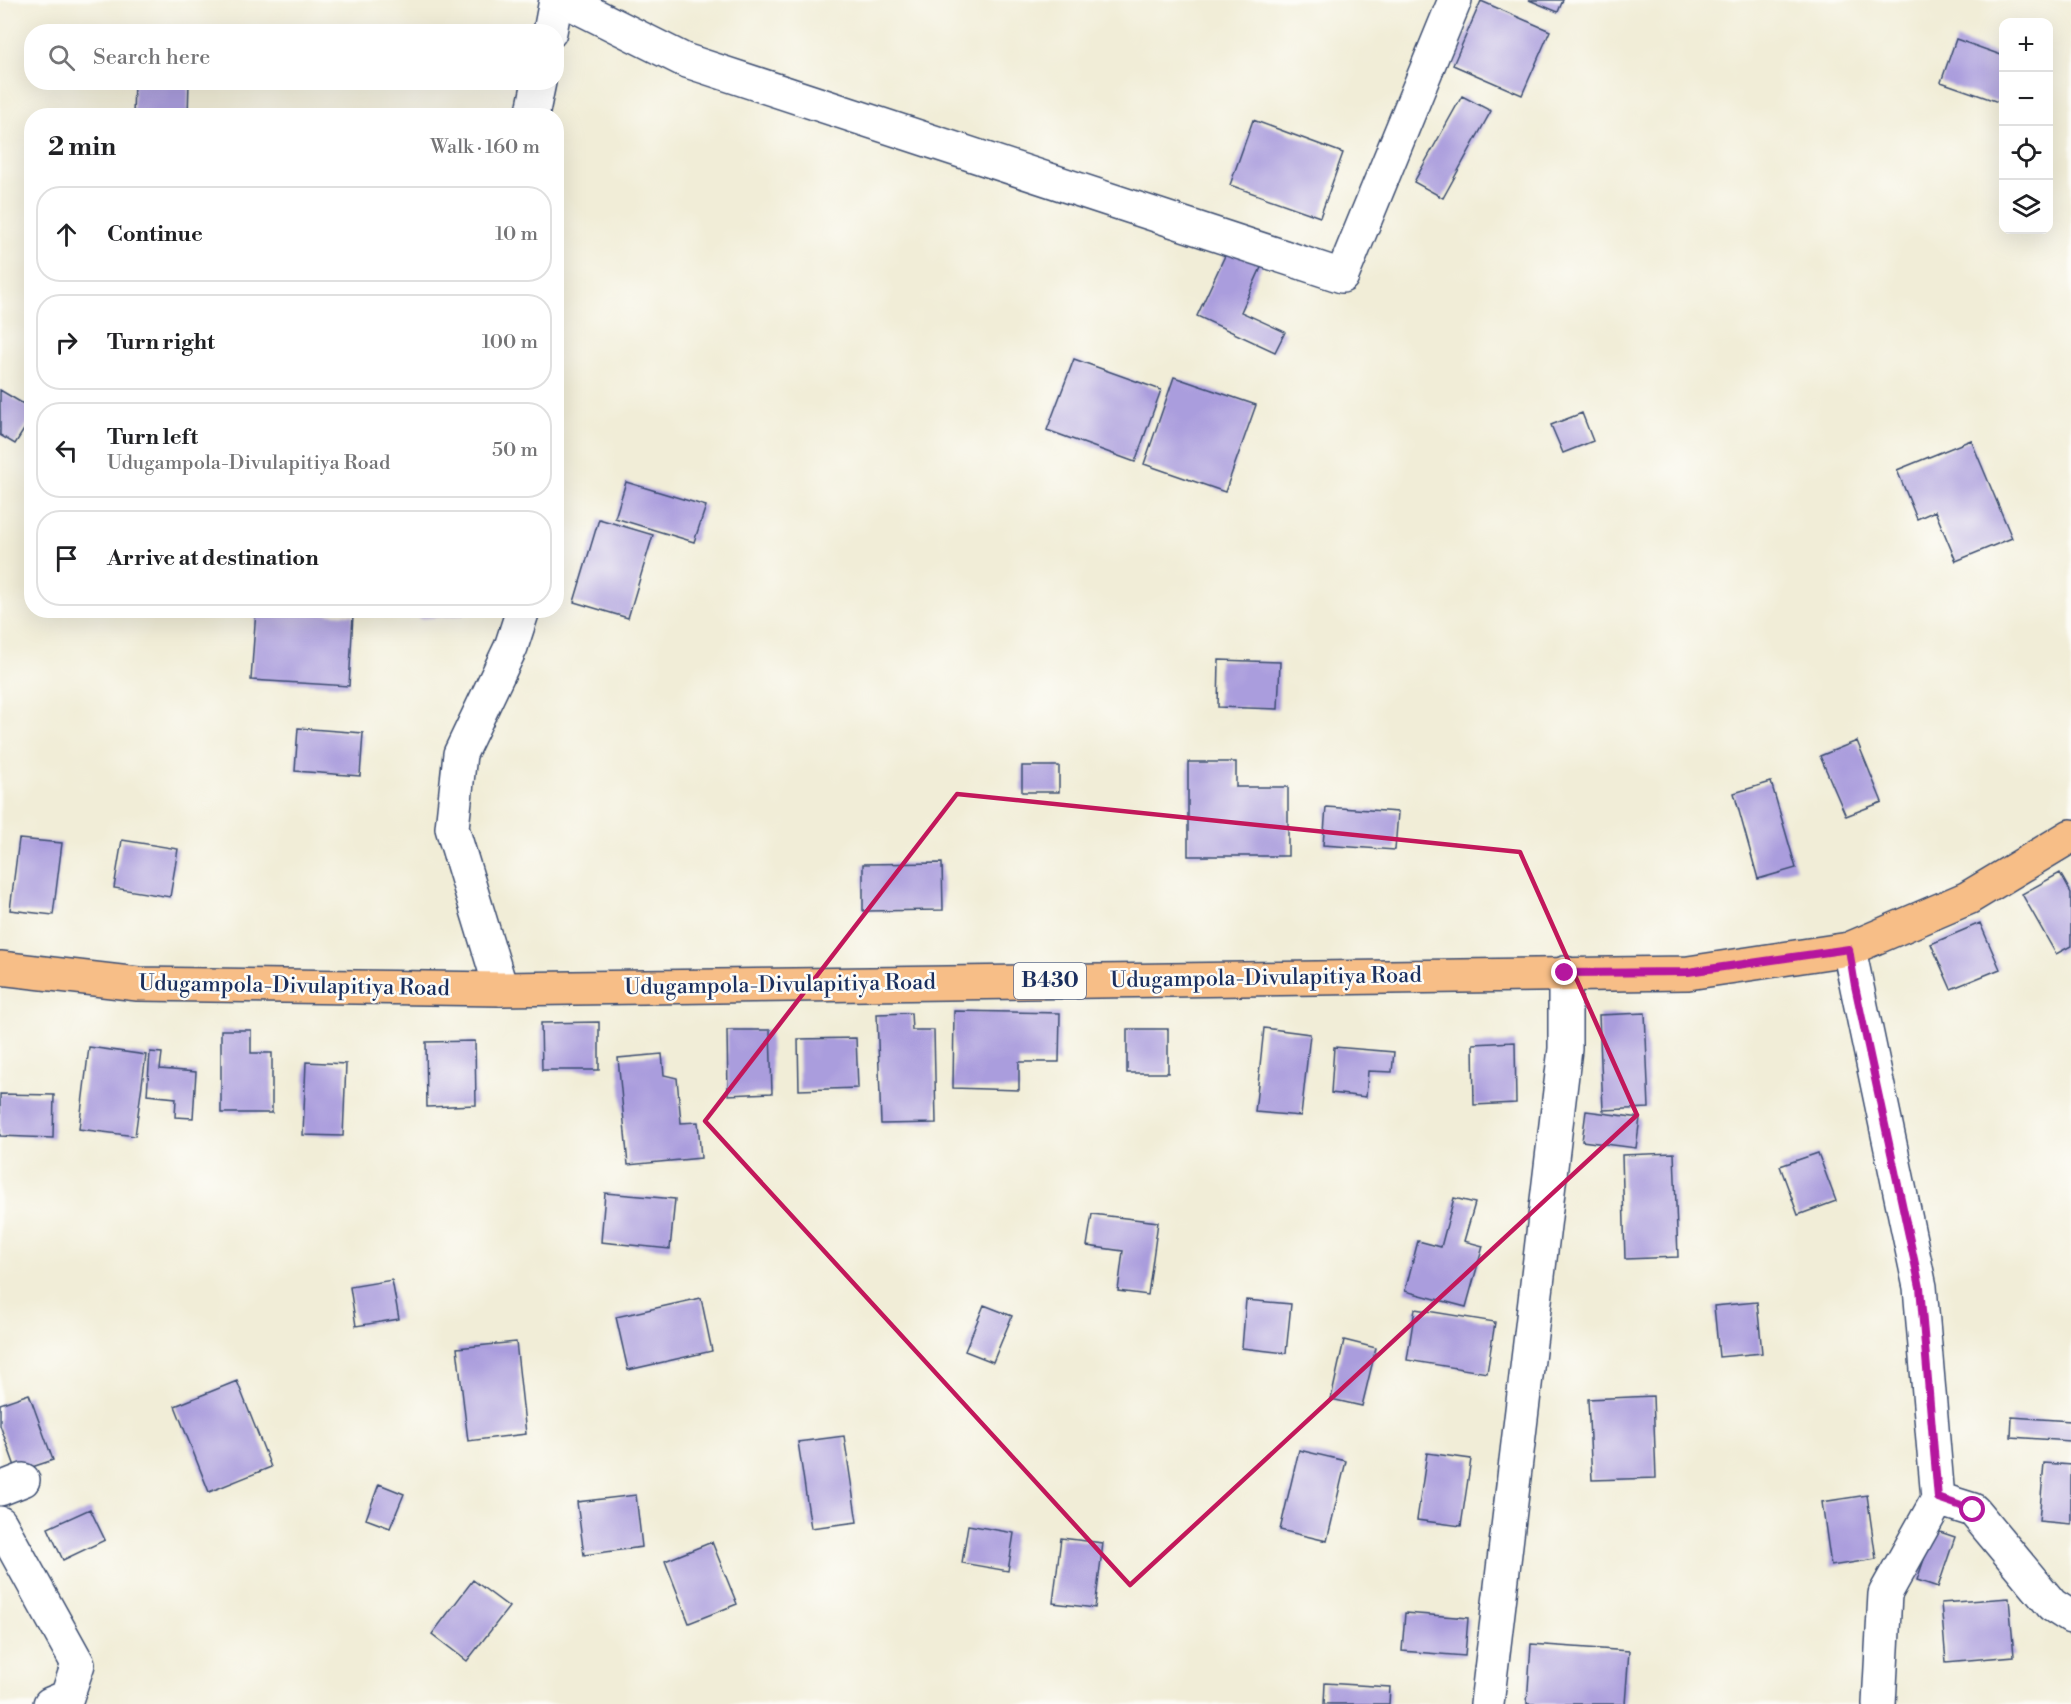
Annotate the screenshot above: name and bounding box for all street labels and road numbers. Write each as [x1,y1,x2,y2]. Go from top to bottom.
street label: Udugampola-Divulapitiya Road [1110,962,1422,994]
road number: B430 [1014,963,1086,999]
street label: Udugampola-Divulapitiya Road [624,969,936,1001]
street label: Udugampola-Divulapitiya Road [138,970,450,1002]

